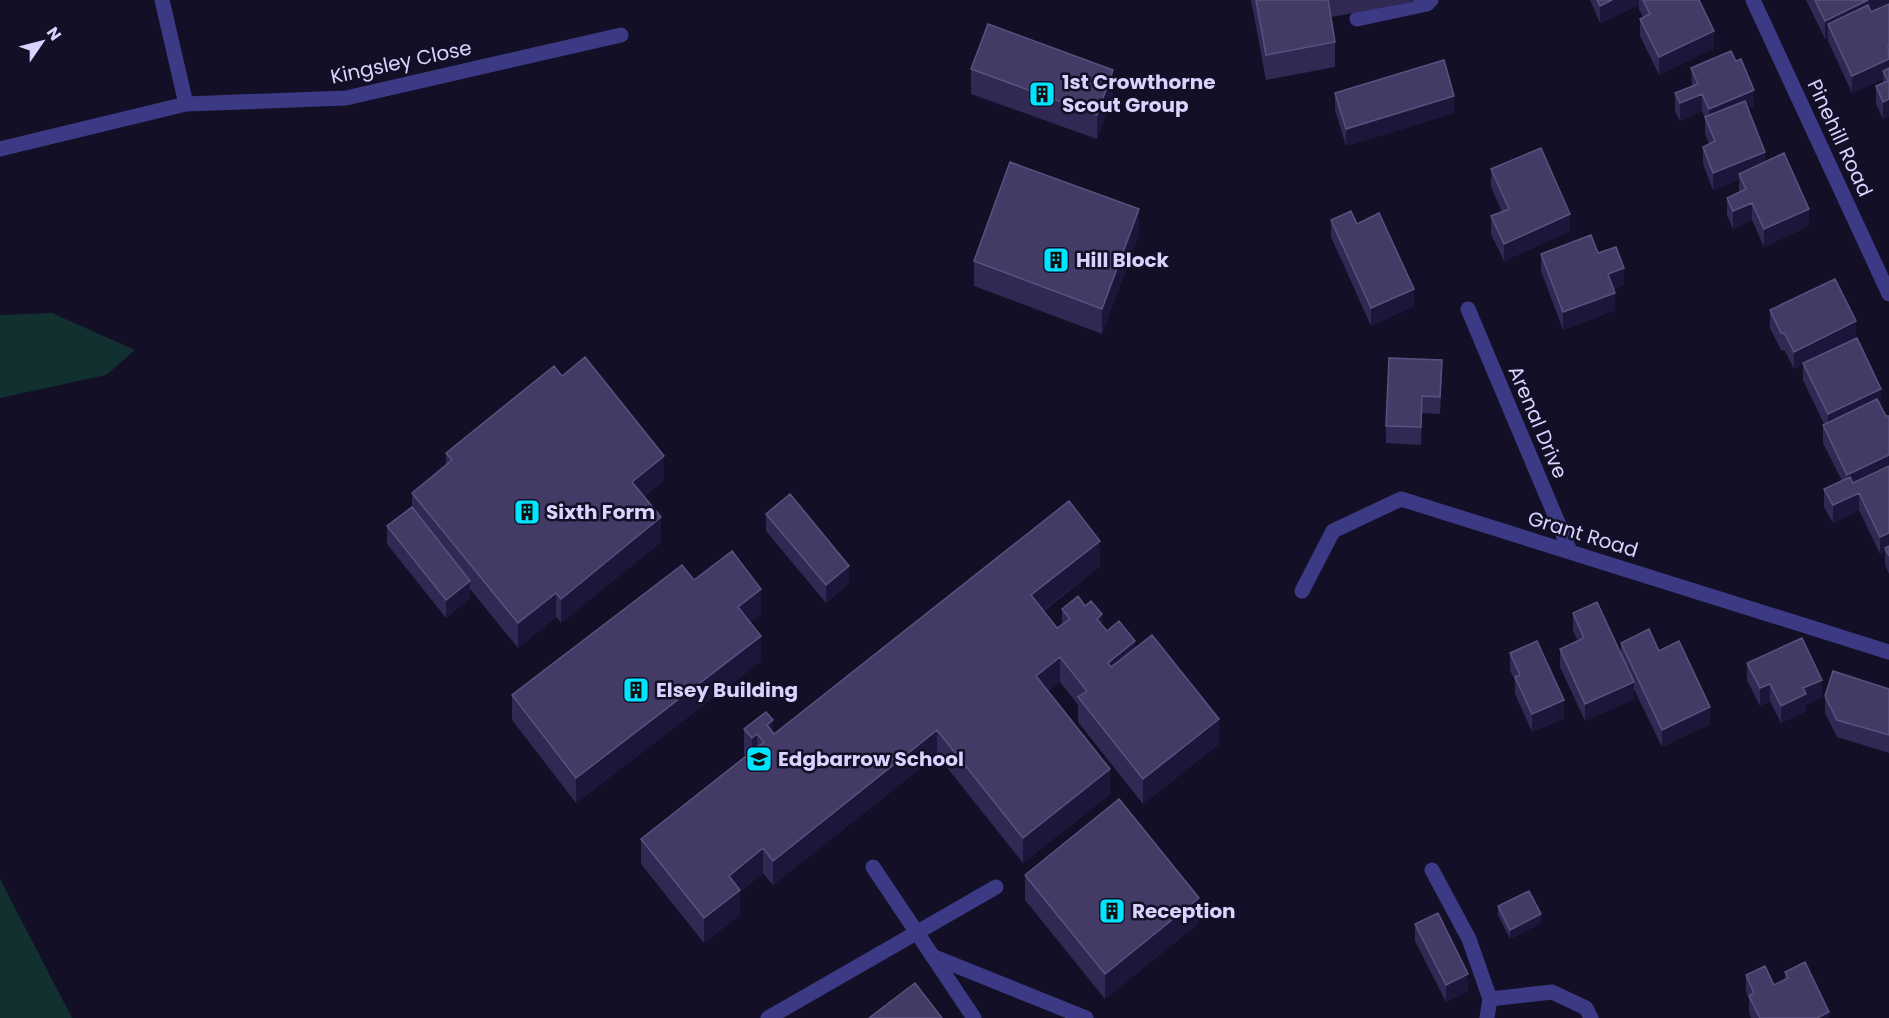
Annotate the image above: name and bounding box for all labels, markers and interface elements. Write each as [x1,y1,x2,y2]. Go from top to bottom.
north arrow [12,12,72,72]
text: N [41,22,67,45]
street label: Kingsley Close [328,33,474,91]
place label: 1st Crowthorne Scout Group [1062,68,1216,119]
street label: Pinehill Road [1801,75,1879,201]
building icon: 1st Crowthorne Scout Group [1027,79,1057,109]
building icon: Hill Block [1041,245,1071,275]
place label: Hill Block [1076,246,1169,274]
street label: Arenal Drive [1502,361,1574,483]
building icon: Sixth Form [512,497,542,527]
place label: Sixth Form [546,498,655,526]
street label: Grant Road [1524,504,1642,564]
building icon: Elsey Building [621,675,651,705]
place label: Elsey Building [656,676,798,704]
school or university icon: Edgbarrow School [744,744,774,774]
place label: Edgbarrow School [778,745,964,773]
building icon: Reception [1097,896,1127,926]
place label: Reception [1132,897,1236,925]

